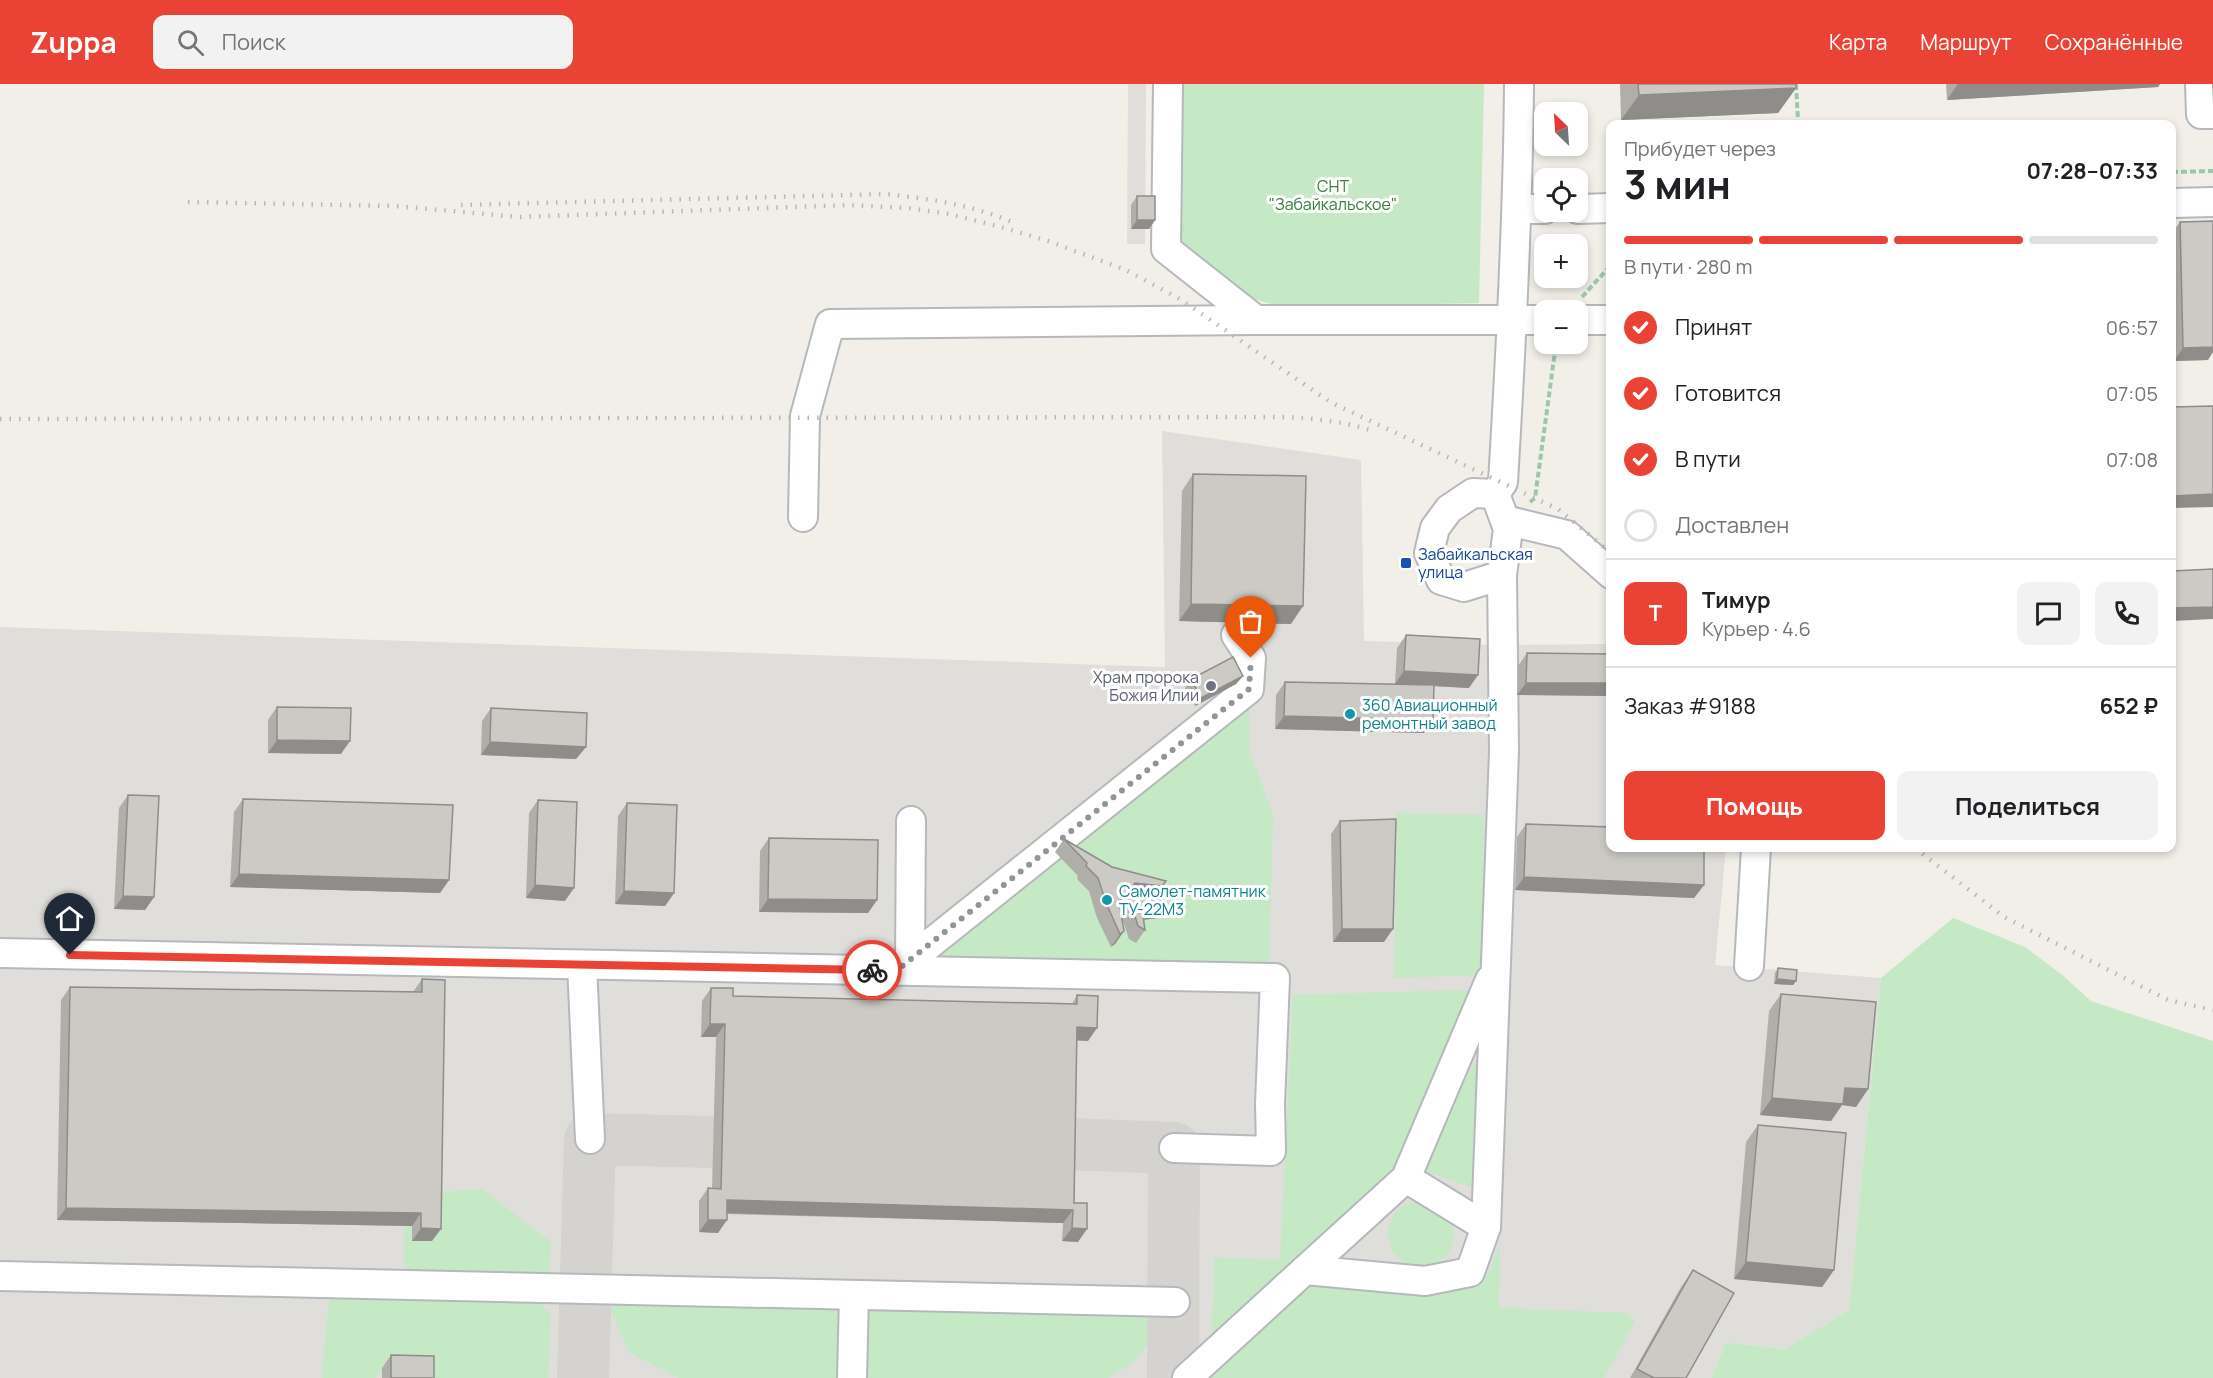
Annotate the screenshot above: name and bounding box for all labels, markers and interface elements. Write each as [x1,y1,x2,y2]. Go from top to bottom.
search box [153,15,573,69]
text: Zuppa [30,23,117,61]
icon: search [174,26,207,59]
text: Поиск [222,27,286,57]
text: Карта [1829,28,1887,56]
text: Маршрут [1920,28,2012,56]
text: Сохранённые [2045,28,2183,56]
north arrow [1534,102,1588,156]
map controls [1534,102,1588,354]
text: Прибудет через [1624,135,1776,162]
text: 07:28–07:33 [2026,156,2158,186]
text: 3 мин [1624,157,1731,211]
button: locate [1534,168,1588,222]
park label: СНТ "Забайкальское" [1269,175,1397,215]
button: + [1534,234,1588,288]
text: В пути · 280 m [1624,253,1752,280]
button: − [1534,300,1588,354]
icon: check [1624,311,1657,344]
text: Принят [1675,312,1752,342]
text: 06:57 [2106,314,2158,341]
icon: check [1624,377,1657,410]
text: Готовится [1675,378,1781,408]
text: 07:05 [2106,380,2158,407]
icon: check [1624,443,1657,476]
text: В пути [1675,444,1741,474]
text: 07:08 [2106,446,2158,473]
text: Доставлен [1675,510,1789,540]
place label: Забайкальская улица [1418,543,1533,583]
marker: Забайкальская улица [1399,556,1413,570]
button: chat [2017,582,2080,645]
button: phone [2095,582,2158,645]
text: Тимур [1702,585,1771,615]
pin [1225,596,1276,658]
text: Т [1649,598,1662,628]
icon: bag [1234,605,1267,638]
text: Курьер · 4.6 [1702,615,1811,642]
place label: Храм пророка Божия Илии [1093,666,1199,706]
marker: Храм пророка Божия Илии [1204,679,1218,693]
text: Заказ #9188 [1624,691,1756,721]
text: 652 ₽ [2099,691,2158,721]
place label: 360 Авиационный ремонтный завод [1362,694,1498,734]
marker: 360 Авиационный ремонтный завод [1343,707,1357,721]
button: Помощь [1624,771,1885,840]
button: Поделиться [1897,771,2158,840]
place label: Самолет-памятник ТУ-22М3 [1119,880,1267,920]
pin [44,893,95,955]
marker: Самолет-памятник ТУ-22М3 [1100,893,1114,907]
icon: home [53,902,86,935]
courier [842,940,902,1000]
icon: bike [856,954,889,987]

